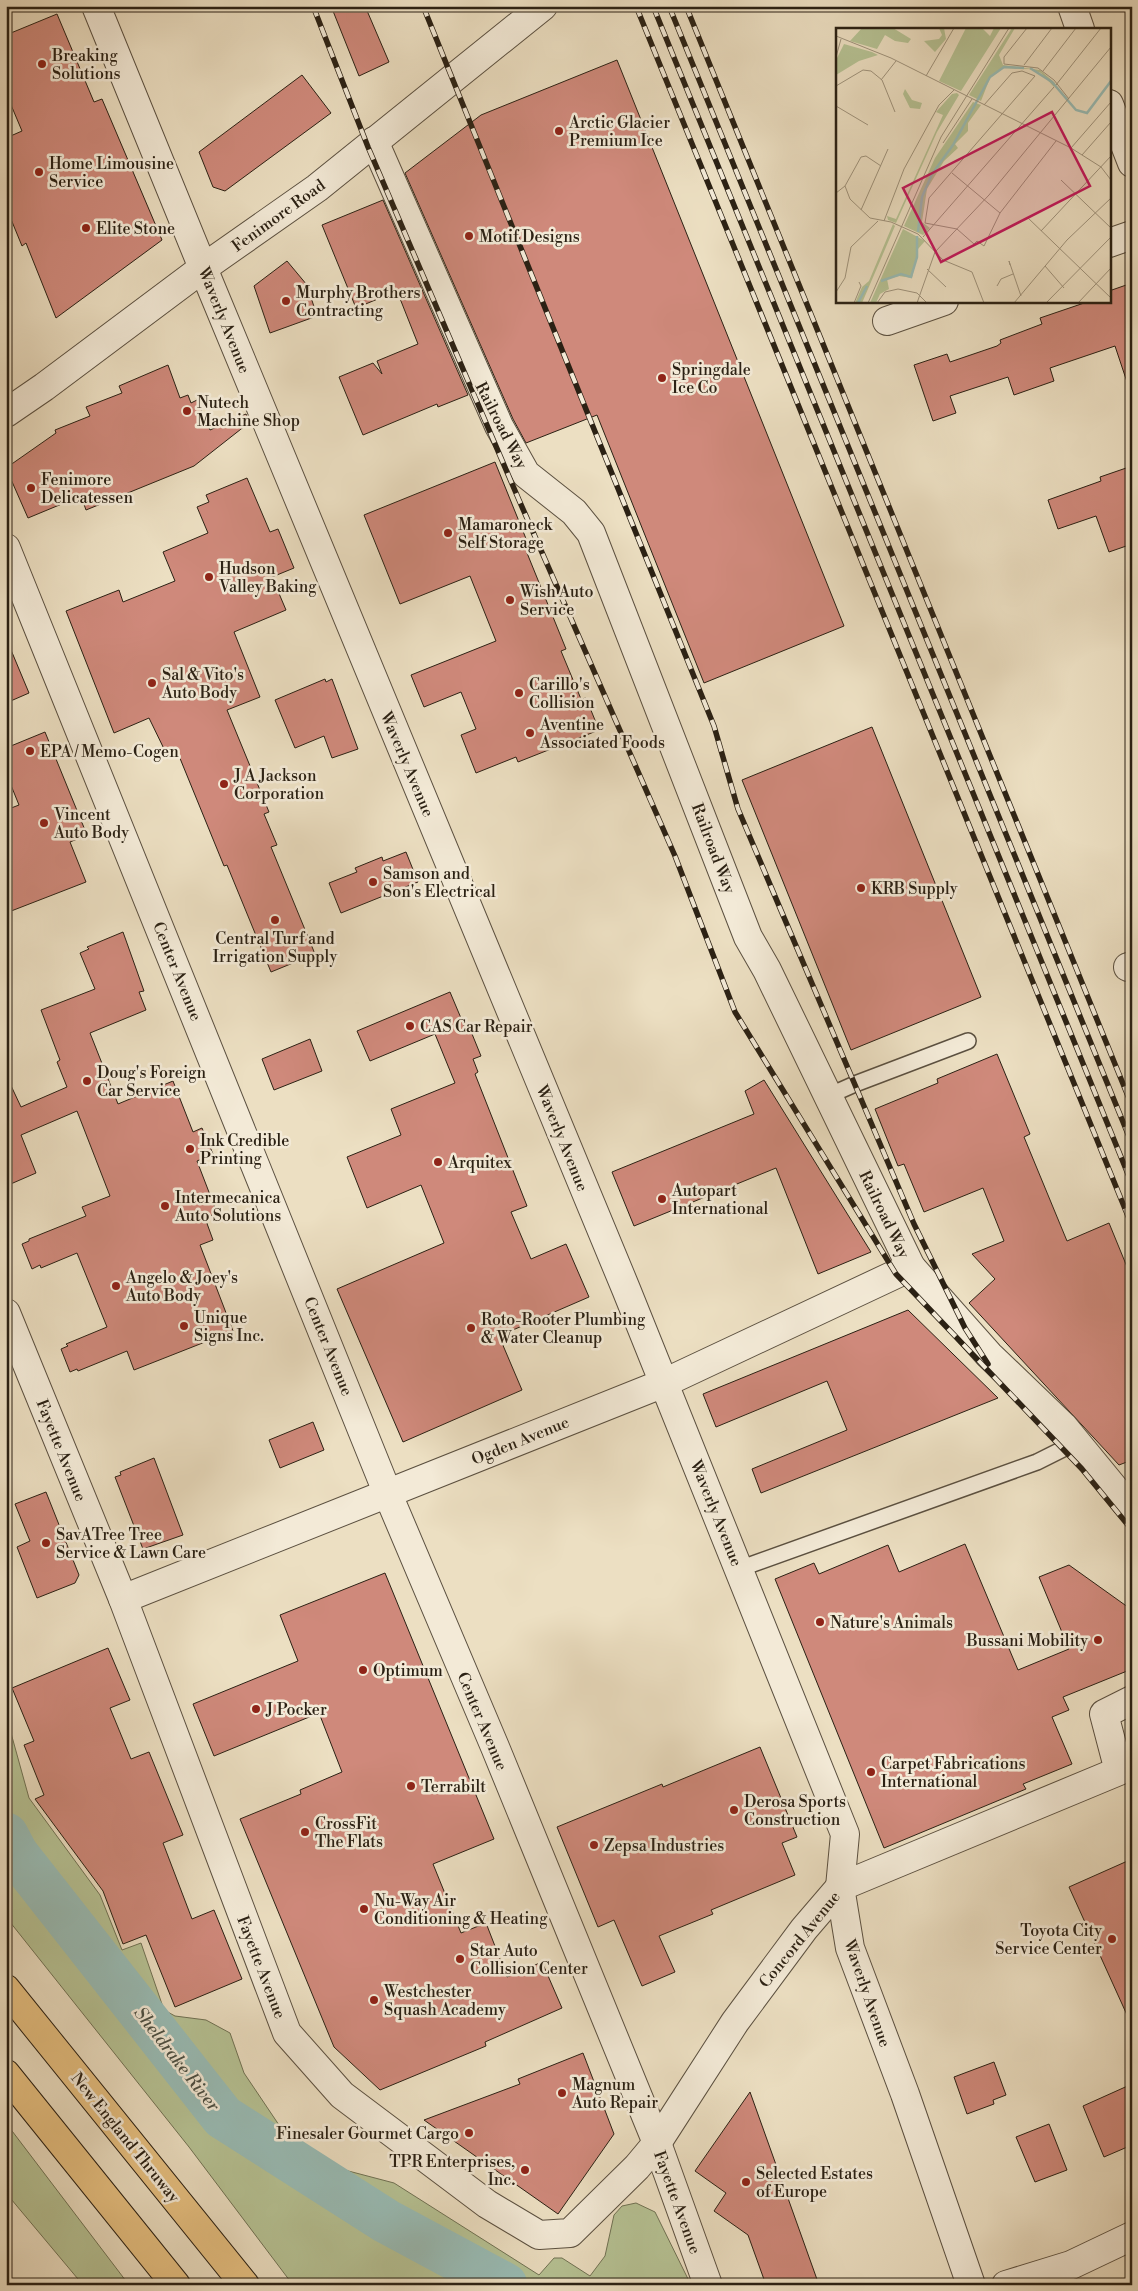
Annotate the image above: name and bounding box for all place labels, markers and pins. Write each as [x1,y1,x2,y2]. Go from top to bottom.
place label: Breaking Solutions [51,46,121,84]
marker: Breaking Solutions [36,58,48,70]
place label: Arctic Glacier Premium Ice [568,113,670,151]
marker: Arctic Glacier Premium Ice [553,125,565,137]
place label: Home Limousine Service [49,154,174,192]
marker: Home Limousine Service [33,166,45,178]
place label: Elite Stone [96,219,175,239]
marker: Elite Stone [80,222,92,234]
place label: Motif Designs [479,227,580,247]
marker: Motif Designs [463,230,475,242]
place label: Murphy Brothers Contracting [296,283,421,321]
marker: Murphy Brothers Contracting [280,295,292,307]
place label: Springdale Ice Co [672,360,751,398]
marker: Springdale Ice Co [656,372,668,384]
place label: Nutech Machine Shop [197,393,300,431]
marker: Nutech Machine Shop [181,405,193,417]
place label: Fenimore Delicatessen [41,470,133,508]
marker: Fenimore Delicatessen [25,482,37,494]
place label: Mamaroneck Self Storage [458,515,554,553]
marker: Mamaroneck Self Storage [442,527,454,539]
place label: Hudson Valley Baking [218,559,317,597]
marker: Hudson Valley Baking [203,571,215,583]
place label: Wish Auto Service [519,582,594,620]
marker: Wish Auto Service [504,594,516,606]
place label: Sal & Vito's Auto Body [161,665,244,703]
place label: Carillo's Collision [529,675,595,713]
marker: Sal & Vito's Auto Body [146,677,158,689]
marker: Carillo's Collision [513,687,525,699]
place label: Aventine Associated Foods [539,715,665,753]
marker: Aventine Associated Foods [524,727,536,739]
place label: EPA / Memo-Cogen [40,742,179,762]
marker: EPA / Memo-Cogen [24,745,36,757]
place label: J A Jackson Corporation [233,766,324,804]
marker: J A Jackson Corporation [218,778,230,790]
place label: Vincent Auto Body [53,805,129,843]
marker: Vincent Auto Body [38,817,50,829]
place label: Samson and Son's Electrical [383,864,496,902]
marker: Samson and Son's Electrical [367,876,379,888]
place label: KRB Supply [871,879,958,899]
marker: KRB Supply [855,882,867,894]
marker: Central Turf and Irrigation Supply [269,914,281,926]
place label: Central Turf and Irrigation Supply [213,929,337,967]
place label: CAS Car Repair [420,1017,533,1037]
marker: CAS Car Repair [404,1020,416,1032]
place label: Doug's Foreign Car Service [97,1063,207,1101]
marker: Doug's Foreign Car Service [81,1075,93,1087]
place label: Ink Credible Printing [200,1131,289,1169]
marker: Ink Credible Printing [184,1143,196,1155]
place label: Arquitex [447,1153,512,1173]
marker: Arquitex [432,1156,444,1168]
place label: Autopart International [671,1181,769,1219]
place label: Intermecanica Auto Solutions [174,1188,282,1226]
marker: Autopart International [656,1193,668,1205]
marker: Intermecanica Auto Solutions [159,1200,171,1212]
place label: Angelo & Joey's Auto Body [125,1268,238,1306]
marker: Angelo & Joey's Auto Body [110,1280,122,1292]
place label: Unique Signs Inc. [194,1308,264,1346]
place label: Roto-Rooter Plumbing & Water Cleanup [481,1310,646,1348]
marker: Unique Signs Inc. [178,1320,190,1332]
marker: Roto-Rooter Plumbing & Water Cleanup [465,1322,477,1334]
place label: SavATree Tree Service & Lawn Care [56,1525,206,1563]
marker: SavATree Tree Service & Lawn Care [40,1537,52,1549]
place label: Nature's Animals [830,1613,953,1633]
marker: Nature's Animals [814,1616,826,1628]
place label: Bussani Mobility [966,1631,1088,1651]
marker: Bussani Mobility [1092,1634,1104,1646]
place label: Optimum [373,1661,443,1681]
marker: Optimum [357,1664,369,1676]
place label: J Pocker [265,1700,327,1720]
marker: J Pocker [250,1703,262,1715]
place label: Carpet Fabrications International [881,1754,1026,1792]
marker: Carpet Fabrications International [865,1766,877,1778]
place label: Terrabilt [421,1777,486,1797]
marker: Terrabilt [405,1780,417,1792]
place label: Derosa Sports Construction [744,1792,846,1830]
marker: Derosa Sports Construction [728,1804,740,1816]
place label: CrossFit The Flats [315,1814,383,1852]
marker: CrossFit The Flats [299,1826,311,1838]
place label: Zepsa Industries [604,1836,724,1856]
marker: Zepsa Industries [588,1839,600,1851]
place label: Nu-Way Air Conditioning & Heating [374,1891,548,1929]
marker: Nu-Way Air Conditioning & Heating [358,1903,370,1915]
place label: Toyota City Service Center [995,1921,1102,1959]
marker: Toyota City Service Center [1106,1933,1118,1945]
place label: Star Auto Collision Center [470,1941,588,1979]
marker: Star Auto Collision Center [454,1953,466,1965]
place label: Westchester Squash Academy [383,1982,506,2020]
marker: Westchester Squash Academy [368,1994,380,2006]
place label: Magnum Auto Repair [571,2075,658,2113]
marker: Magnum Auto Repair [556,2087,568,2099]
place label: Finesaler Gourmet Cargo [276,2124,459,2144]
marker: Finesaler Gourmet Cargo [463,2127,475,2139]
place label: TPR Enterprises, Inc. [389,2152,515,2190]
marker: TPR Enterprises, Inc. [519,2164,531,2176]
place label: Selected Estates of Europe [756,2164,873,2202]
marker: Selected Estates of Europe [740,2176,752,2188]

